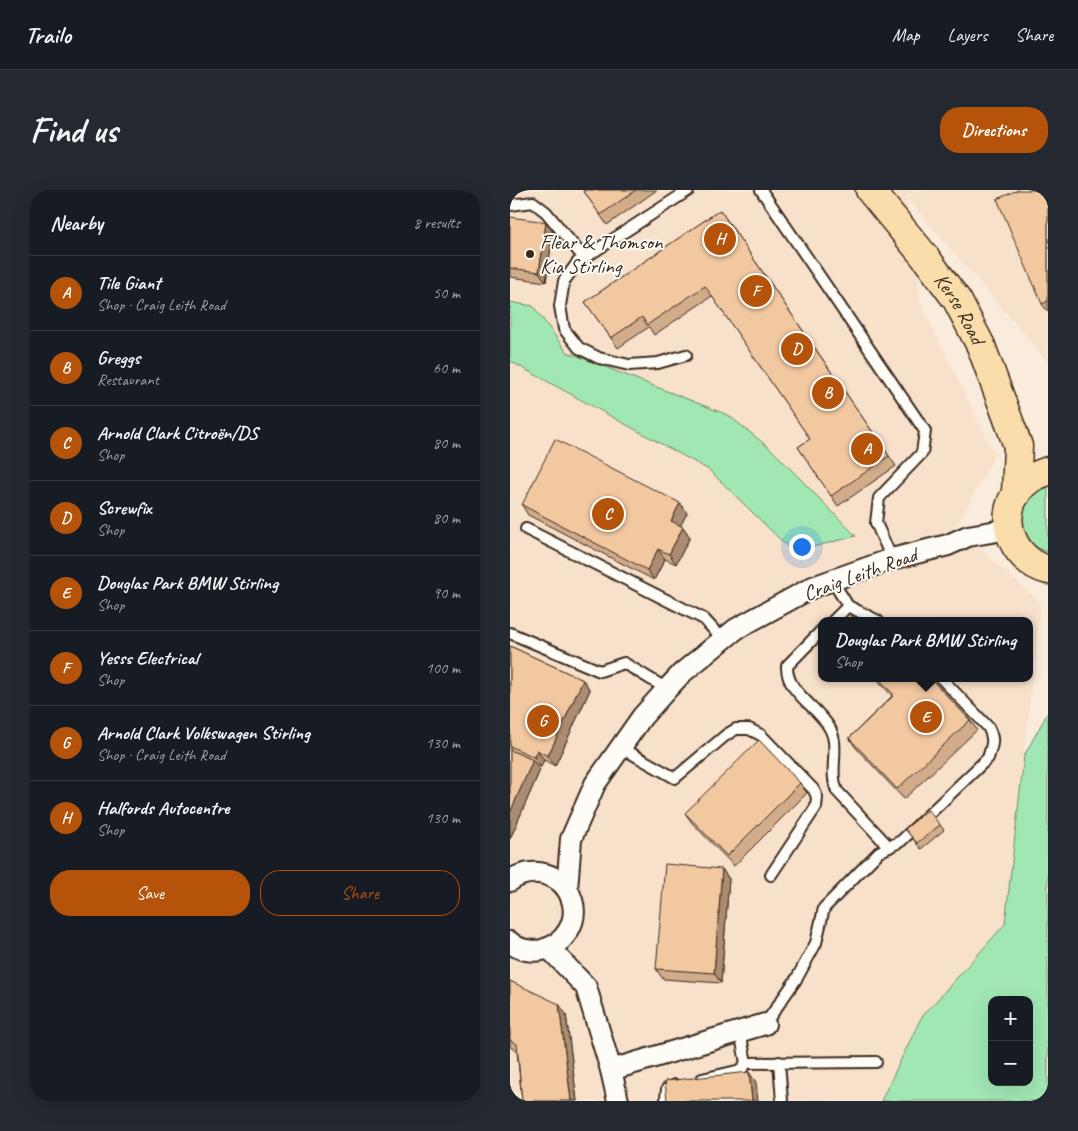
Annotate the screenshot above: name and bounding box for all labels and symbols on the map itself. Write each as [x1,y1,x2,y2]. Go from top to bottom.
pin: H [704,220,736,258]
place label: Flear & Thomson Kia Stirling [540,229,663,279]
marker: Flear & Thomson Kia Stirling [524,248,536,260]
street label: Kerse Road [928,268,992,351]
pin: F [740,272,772,310]
pin: D [781,330,813,368]
pin: B [812,374,844,412]
pin: A [851,430,883,468]
pin: C [592,495,624,533]
your location [789,534,815,560]
street label: Craig Leith Road [800,540,924,607]
pin: E [910,698,942,736]
pin: G [527,702,559,740]

